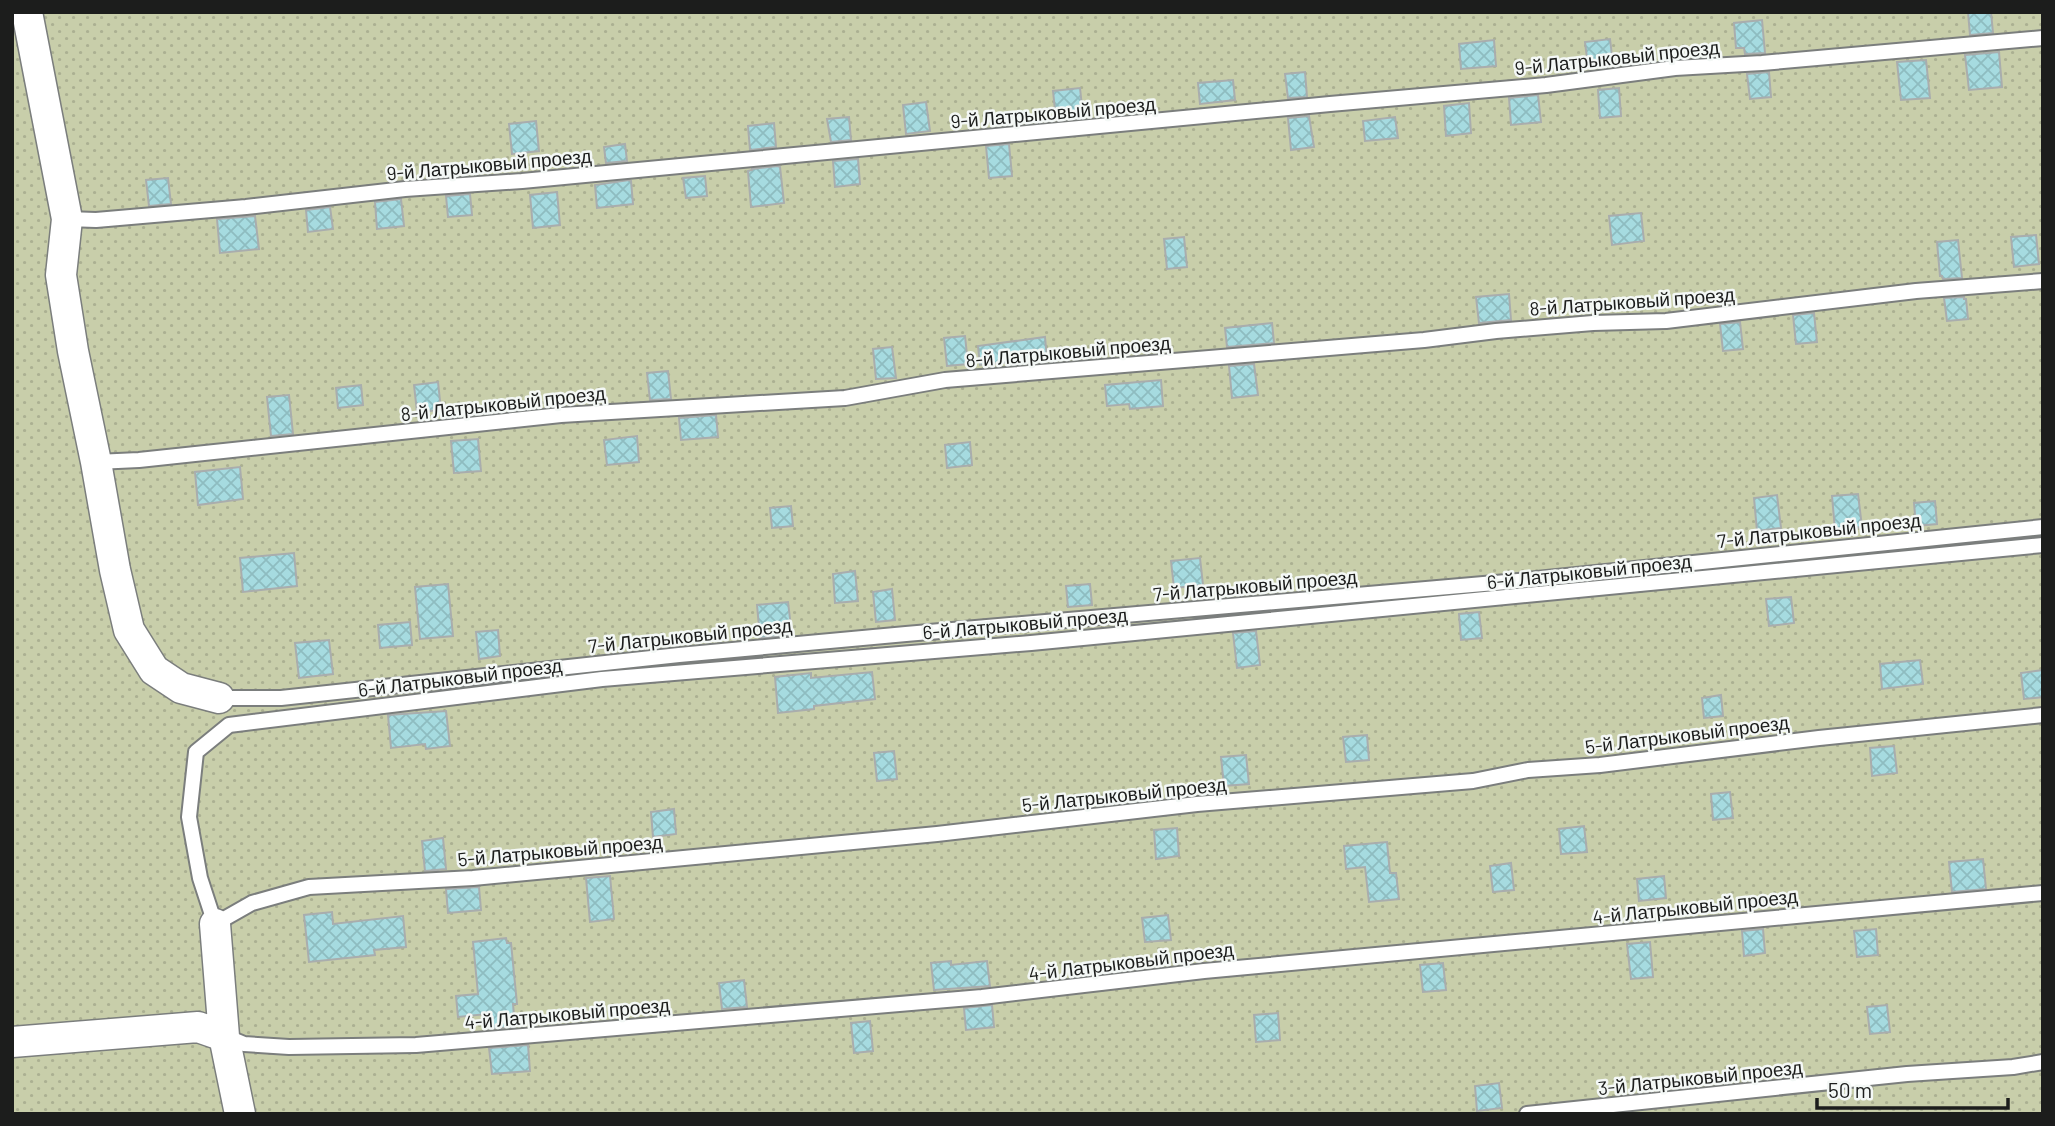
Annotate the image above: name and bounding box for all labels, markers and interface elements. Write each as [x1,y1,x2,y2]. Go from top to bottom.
street label: 9-й Латрыковый проезд [1514,35,1720,79]
street label: 9-й Латрыковый проезд [950,92,1156,132]
street label: 9-й Латрыковый проезд [386,144,592,184]
street label: 8-й Латрыковый проезд [1529,282,1735,320]
street label: 8-й Латрыковый проезд [965,331,1171,371]
street label: 8-й Латрыковый проезд [400,381,606,425]
street label: 7-й Латрыковый проезд [1716,508,1922,552]
street label: 6-й Латрыковый проезд [1486,549,1692,593]
street label: 7-й Латрыковый проезд [1152,565,1358,605]
street label: 6-й Латрыковый проезд [922,603,1128,643]
street label: 7-й Латрыковый проезд [587,613,793,657]
street label: 6-й Латрыковый проезд [357,653,563,701]
street label: 5-й Латрыковый проезд [1584,710,1790,758]
street label: 5-й Латрыковый проезд [1021,772,1227,816]
street label: 5-й Латрыковый проезд [457,830,663,870]
street label: 4-й Латрыковый проезд [1591,884,1799,928]
street label: 4-й Латрыковый проезд [1027,937,1235,985]
street label: 4-й Латрыковый проезд [463,993,671,1033]
street label: 3-й Латрыковый проезд [1597,1055,1803,1099]
scale bar [1817,1066,2008,1110]
text: 50 m [1828,1077,1872,1102]

